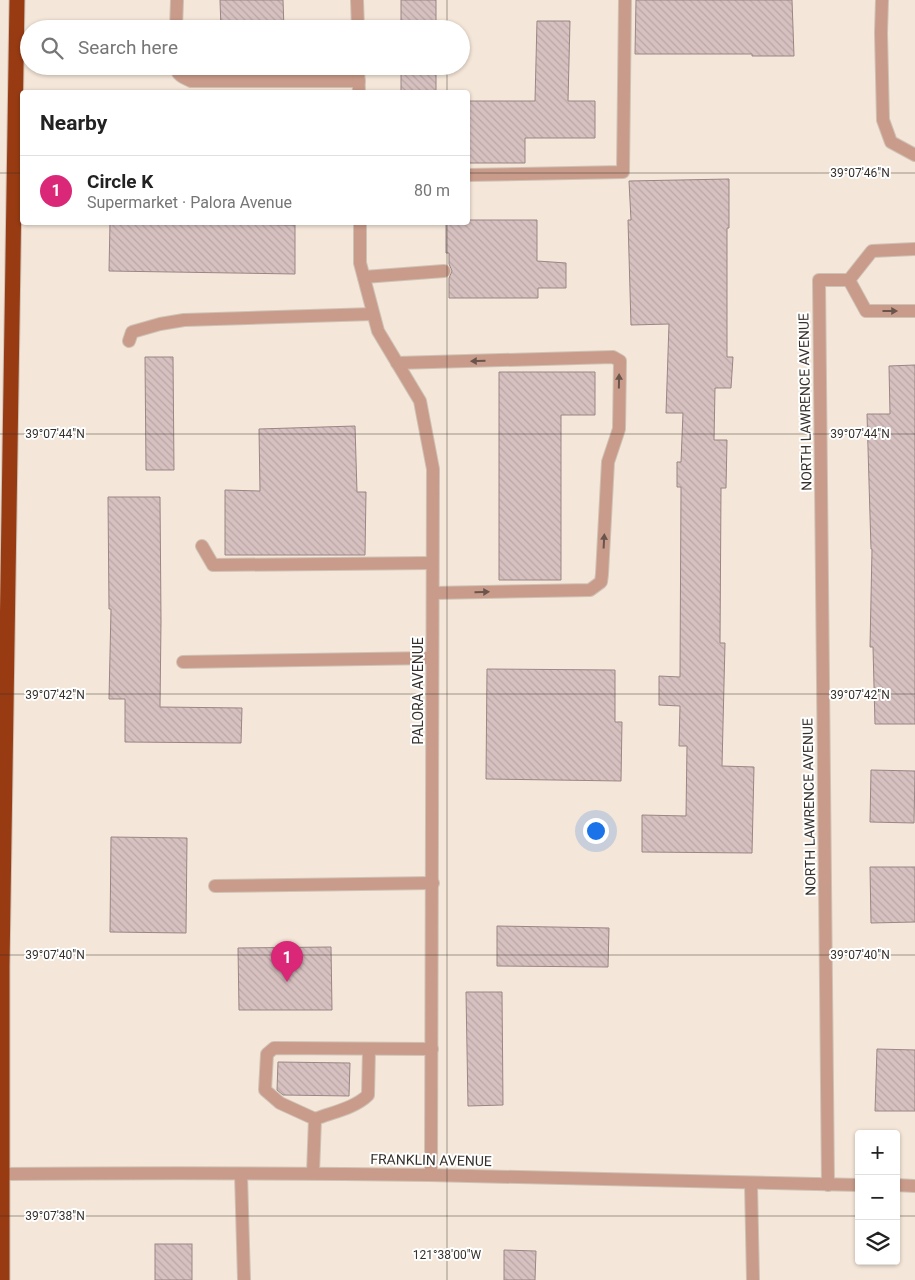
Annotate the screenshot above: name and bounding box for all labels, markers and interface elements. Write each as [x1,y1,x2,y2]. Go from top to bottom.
search box [20,20,470,75]
icon: search [38,34,66,62]
text: Search here [78,36,178,59]
text: Nearby [40,111,107,135]
text: 39°07'46"N [830,166,890,180]
text: Circle K [87,170,153,193]
text: 1 [51,181,61,200]
text: 80 m [414,181,450,200]
text: Supermarket · Palora Avenue [87,193,292,212]
one-way arrow [882,307,898,315]
street label: NORTH LAWRENCE AVENUE [795,313,815,491]
one-way arrow [470,357,486,365]
one-way arrow [615,373,623,389]
text: 39°07'44"N [25,427,85,441]
text: 39°07'44"N [830,427,890,441]
one-way arrow [600,533,608,549]
one-way arrow [474,588,490,596]
street label: PALORA AVENUE [410,637,426,745]
text: 39°07'42"N [25,688,85,702]
text: 39°07'42"N [830,688,890,702]
street label: NORTH LAWRENCE AVENUE [799,718,819,896]
your location [583,818,609,844]
pin: 1 [271,941,303,982]
text: 39°07'40"N [25,948,85,962]
text: 39°07'40"N [830,948,890,962]
map controls [855,1130,900,1265]
button: + [855,1130,900,1175]
street label: FRANKLIN AVENUE [370,1151,492,1169]
button: − [855,1175,900,1220]
text: 39°07'38"N [25,1209,85,1223]
button: layers [855,1220,900,1265]
text: 121°38'00"W [413,1248,481,1262]

